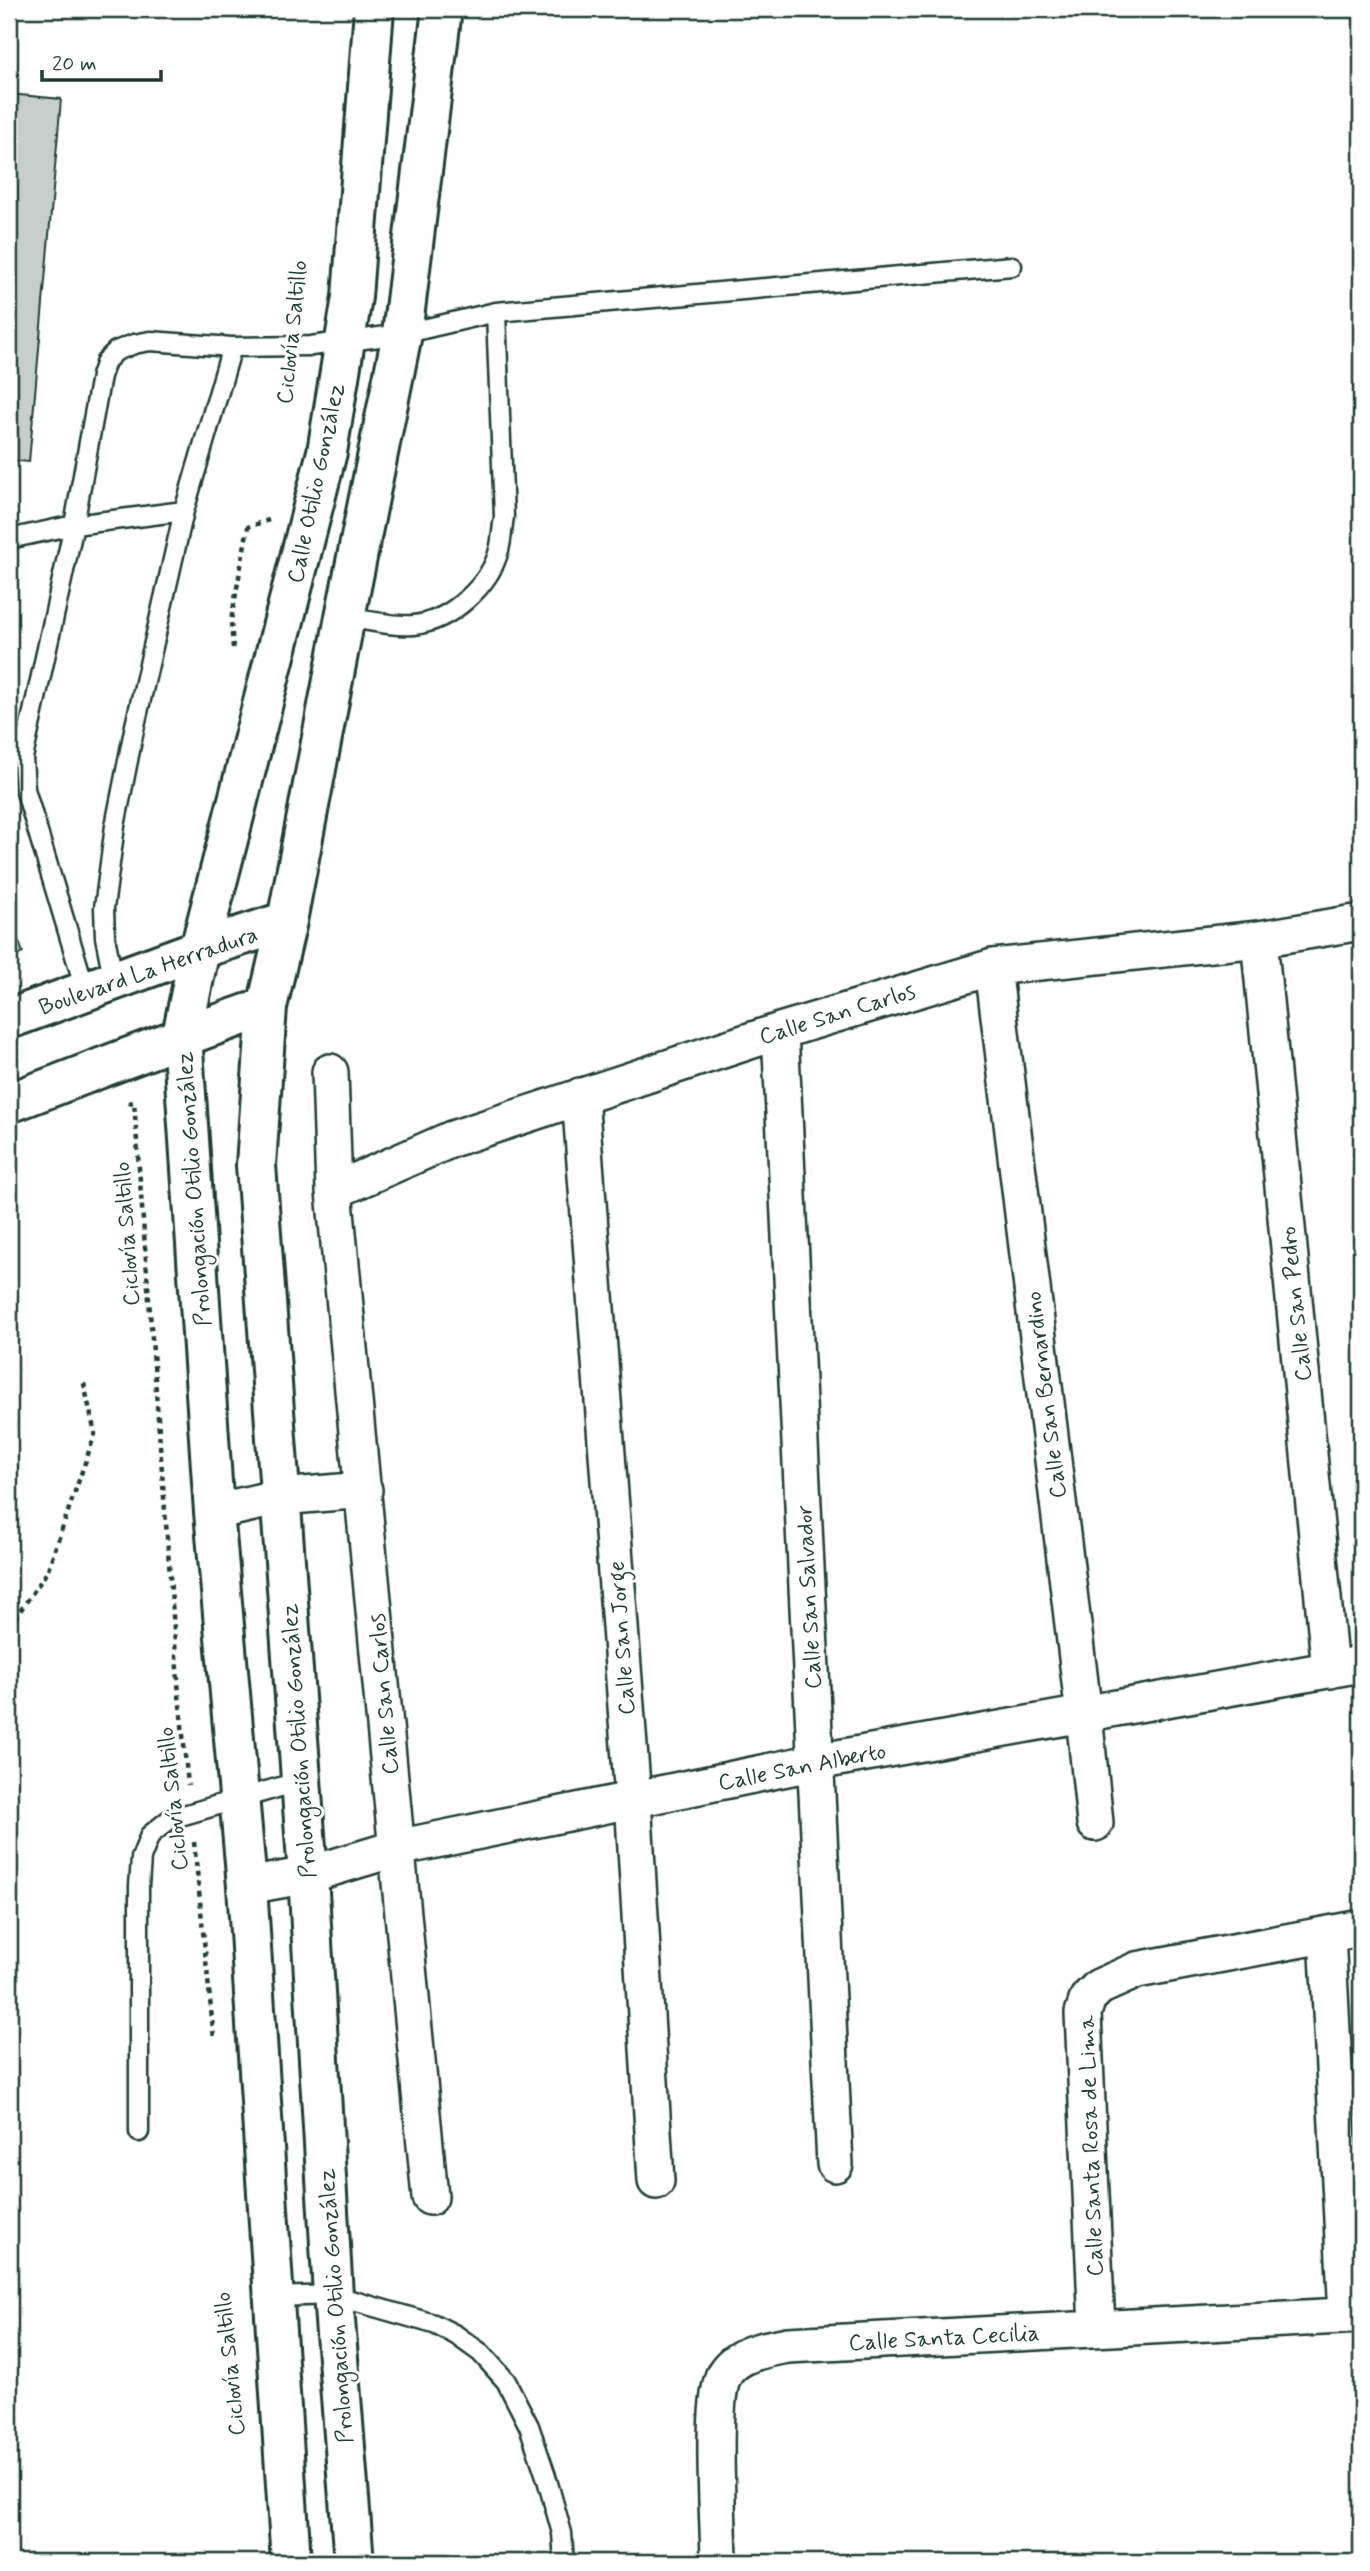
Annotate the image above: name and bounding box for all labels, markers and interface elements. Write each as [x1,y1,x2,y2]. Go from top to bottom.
scale bar [42,38,161,82]
text: 20 m [52,50,97,78]
street label: Ciclovía Saltillo [271,259,315,406]
street label: Calle Otilio González [281,381,353,586]
street label: Boulevard La Herradura [35,920,262,1023]
street label: Calle San Carlos [756,977,919,1053]
street label: Prolongación Otilio González [170,1050,222,1327]
street label: Ciclovía Saltillo [108,1161,148,1307]
street label: Calle San Pedro [1274,1225,1320,1383]
street label: Calle San Bernardino [1019,1289,1075,1500]
street label: Calle San Salvador [790,1504,830,1690]
street label: Calle San Jorge [603,1560,645,1716]
street label: Prolongación Otilio González [275,1602,327,1879]
street label: Calle San Carlos [363,1612,407,1776]
street label: Ciclovía Saltillo [152,1725,196,1872]
street label: Calle San Alberto [716,1737,889,1799]
street label: Calle Santa Rosa de Lima [1072,2015,1112,2277]
street label: Prolongación Otilio González [312,2167,364,2444]
street label: Ciclovía Saltillo [209,2290,253,2437]
street label: Calle Santa Cecilia [848,2319,1040,2359]

